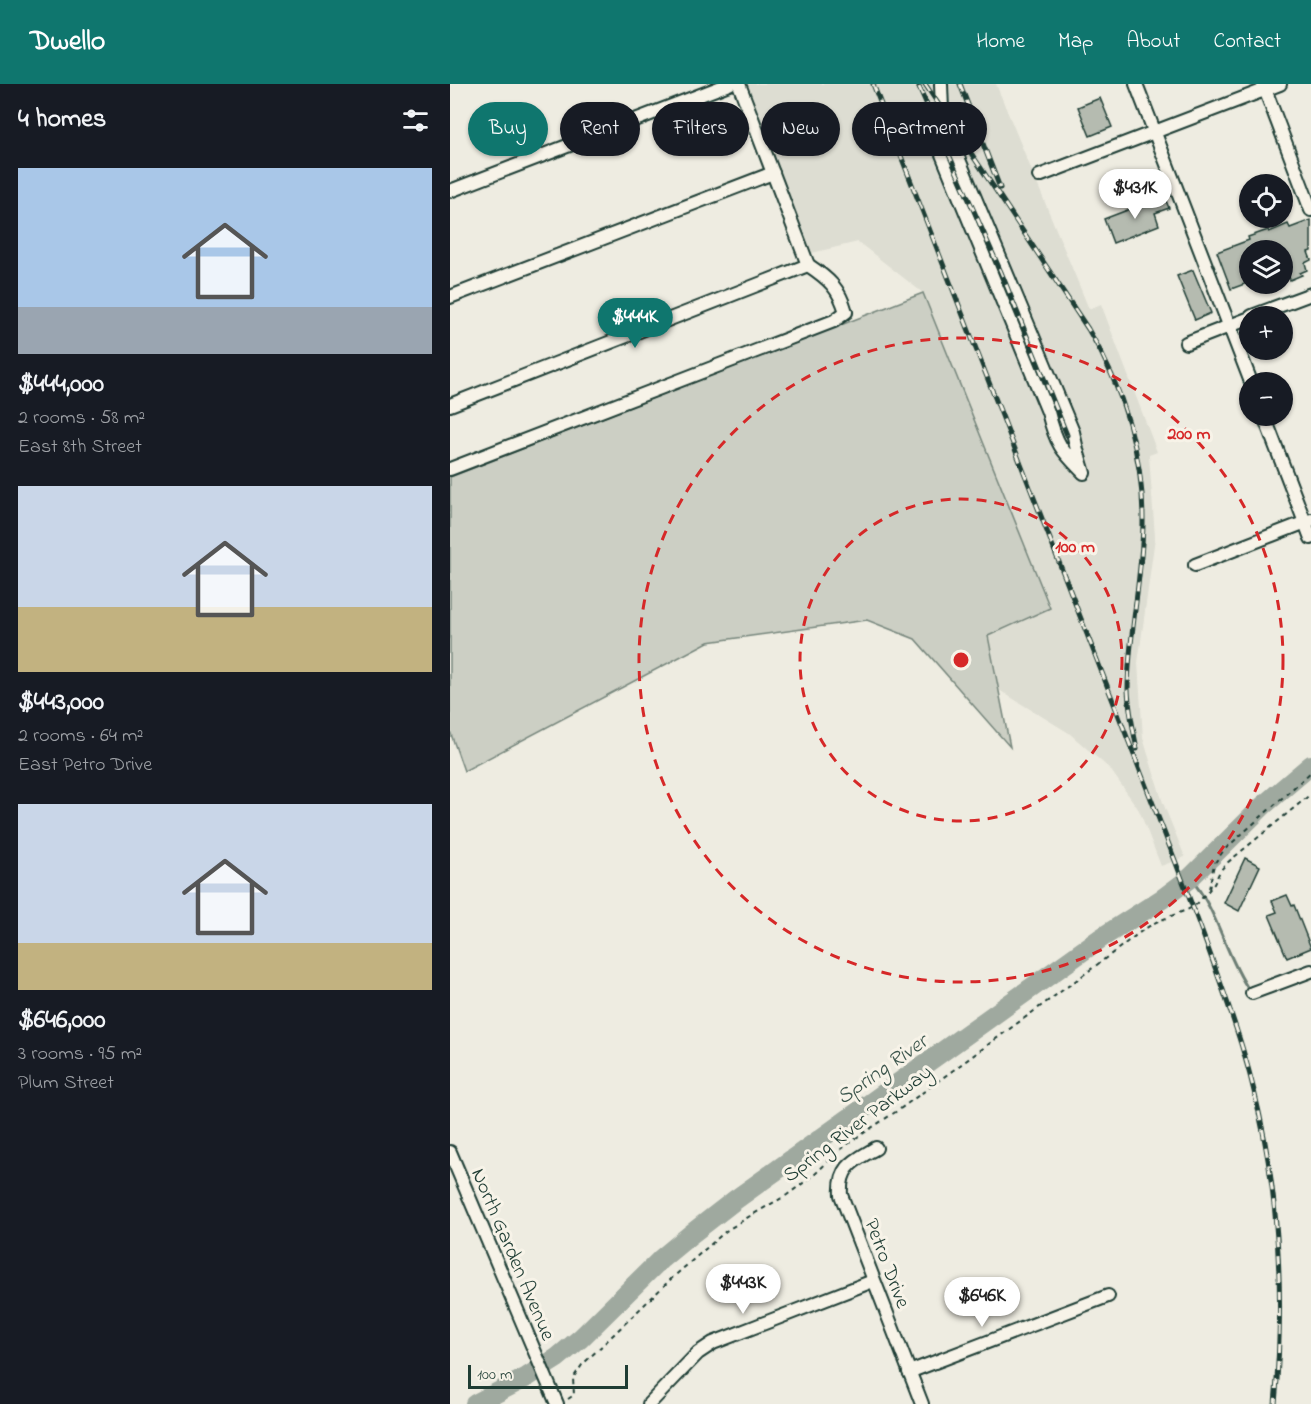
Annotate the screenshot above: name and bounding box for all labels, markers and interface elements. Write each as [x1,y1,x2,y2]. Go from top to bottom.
text: Dwello [30,22,105,63]
text: Home [976,27,1025,57]
text: Map [1058,27,1093,57]
text: About [1126,27,1180,57]
text: Contact [1213,27,1281,57]
text: 4 homes [18,101,106,139]
chip: Buy [468,102,548,156]
chip: Rent [560,102,640,156]
chip: Filters [652,102,749,156]
chip: New [761,102,840,156]
chip: Apartment [852,102,987,156]
icon: filters [399,104,432,137]
pin: $431K [1093,169,1177,220]
text: $431K [1113,174,1157,203]
map controls [1239,174,1293,426]
button: locate [1239,174,1293,228]
icon: home [171,207,279,315]
button: layers [1239,240,1293,294]
pin: $444K [593,298,677,349]
text: $444K [612,303,658,332]
button: + [1239,306,1293,360]
text: $444,000 [18,366,104,404]
button: − [1239,372,1293,426]
text: 2 rooms · 58 m² [18,404,145,433]
text: 200 m [1167,422,1211,448]
text: East 8th Street [18,433,142,462]
icon: home [171,525,279,633]
text: 100 m [1055,535,1095,561]
centre of rings [951,650,971,670]
text: $443,000 [18,684,104,722]
text: 2 rooms · 64 m² [18,722,143,751]
text: East Petro Drive [18,751,152,780]
icon: home [171,843,279,951]
text: $646,000 [18,1002,106,1040]
water label: Spring River [831,1025,938,1114]
text: 3 rooms · 95 m² [18,1040,142,1069]
street label: Spring River Parkway [777,1058,940,1192]
text: Plum Street [18,1069,114,1098]
street label: North Garden Avenue [462,1164,562,1346]
street label: Petro Drive [855,1215,917,1313]
pin: $443K [701,1264,785,1315]
text: $443K [720,1269,766,1298]
pin: $646K [940,1277,1024,1328]
text: $646K [958,1282,1006,1311]
scale bar [468,1362,628,1390]
text: 100 m [477,1363,512,1387]

